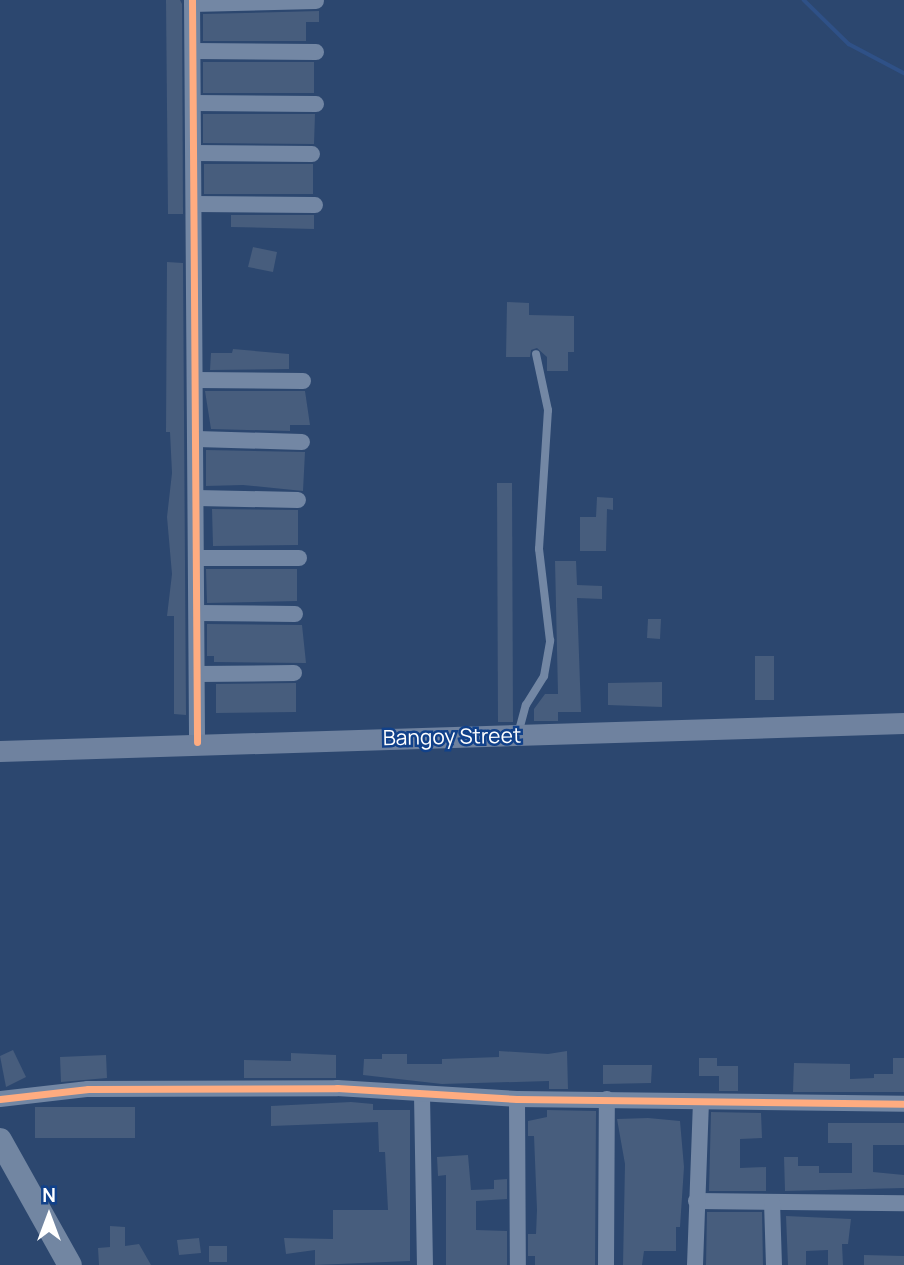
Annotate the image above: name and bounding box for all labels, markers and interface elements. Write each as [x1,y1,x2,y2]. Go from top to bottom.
street label: Bangoy Street [383,722,521,750]
north arrow [14,1181,84,1251]
text: N [42,1182,56,1208]

